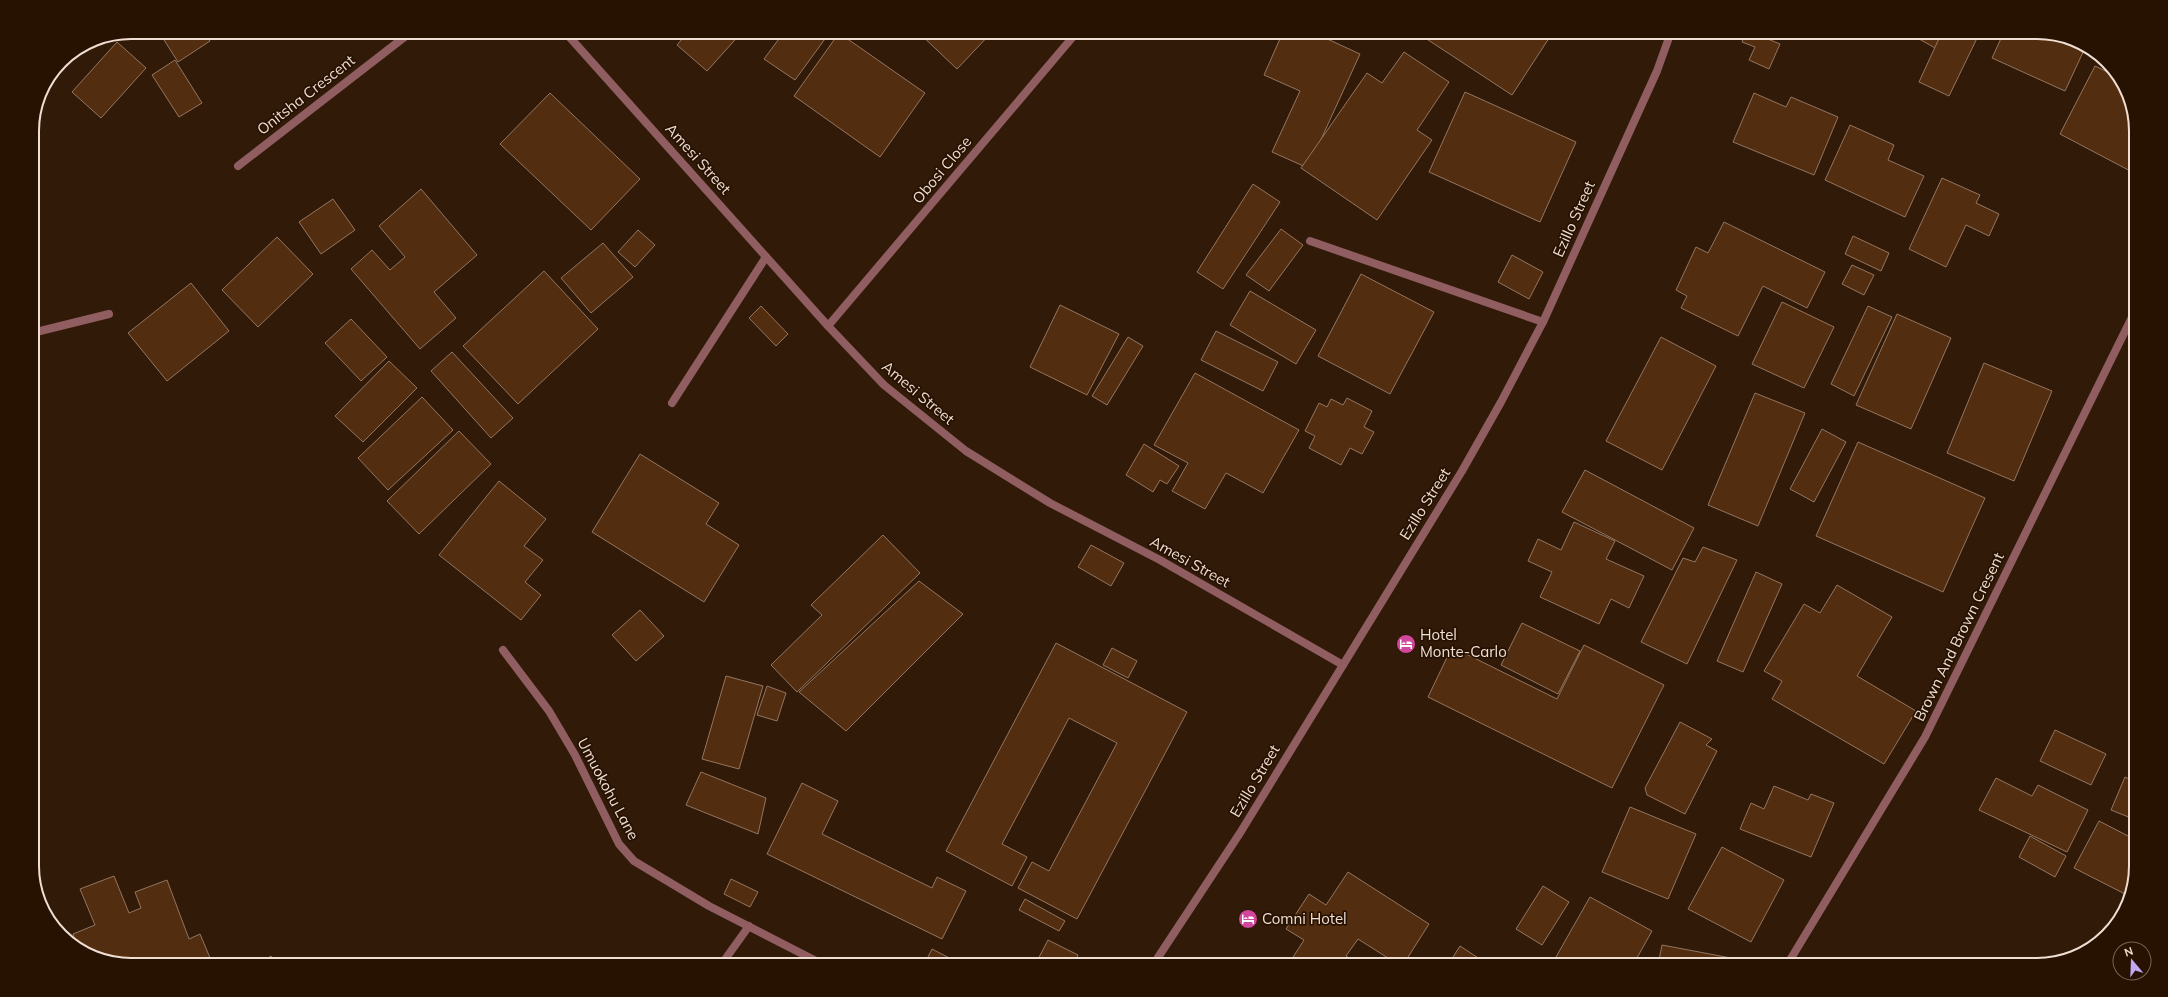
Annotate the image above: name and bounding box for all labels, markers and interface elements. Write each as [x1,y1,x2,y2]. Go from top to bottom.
street label: Onitsha Crescent [253,50,358,139]
street label: Amesi Street [662,119,735,198]
street label: Obosi Close [908,132,975,207]
street label: Ezillo Street [1548,178,1599,260]
street label: Amesi Street [878,357,958,428]
street label: Ezillo Street [1395,464,1454,543]
street label: Amesi Street [1147,532,1234,591]
street label: Brown And Brown Cresent [1909,549,2008,724]
place label: Hotel Monte-Carlo [1420,625,1507,661]
hotel icon: Hotel Monte-Carlo [1395,633,1417,655]
street label: Umuokohu Lane [574,734,643,843]
street label: Ezillo Street [1225,741,1284,820]
hotel icon: Comni Hotel [1237,908,1259,930]
place label: Comni Hotel [1262,909,1347,928]
north arrow [2112,941,2152,981]
text: N [2123,944,2135,960]

